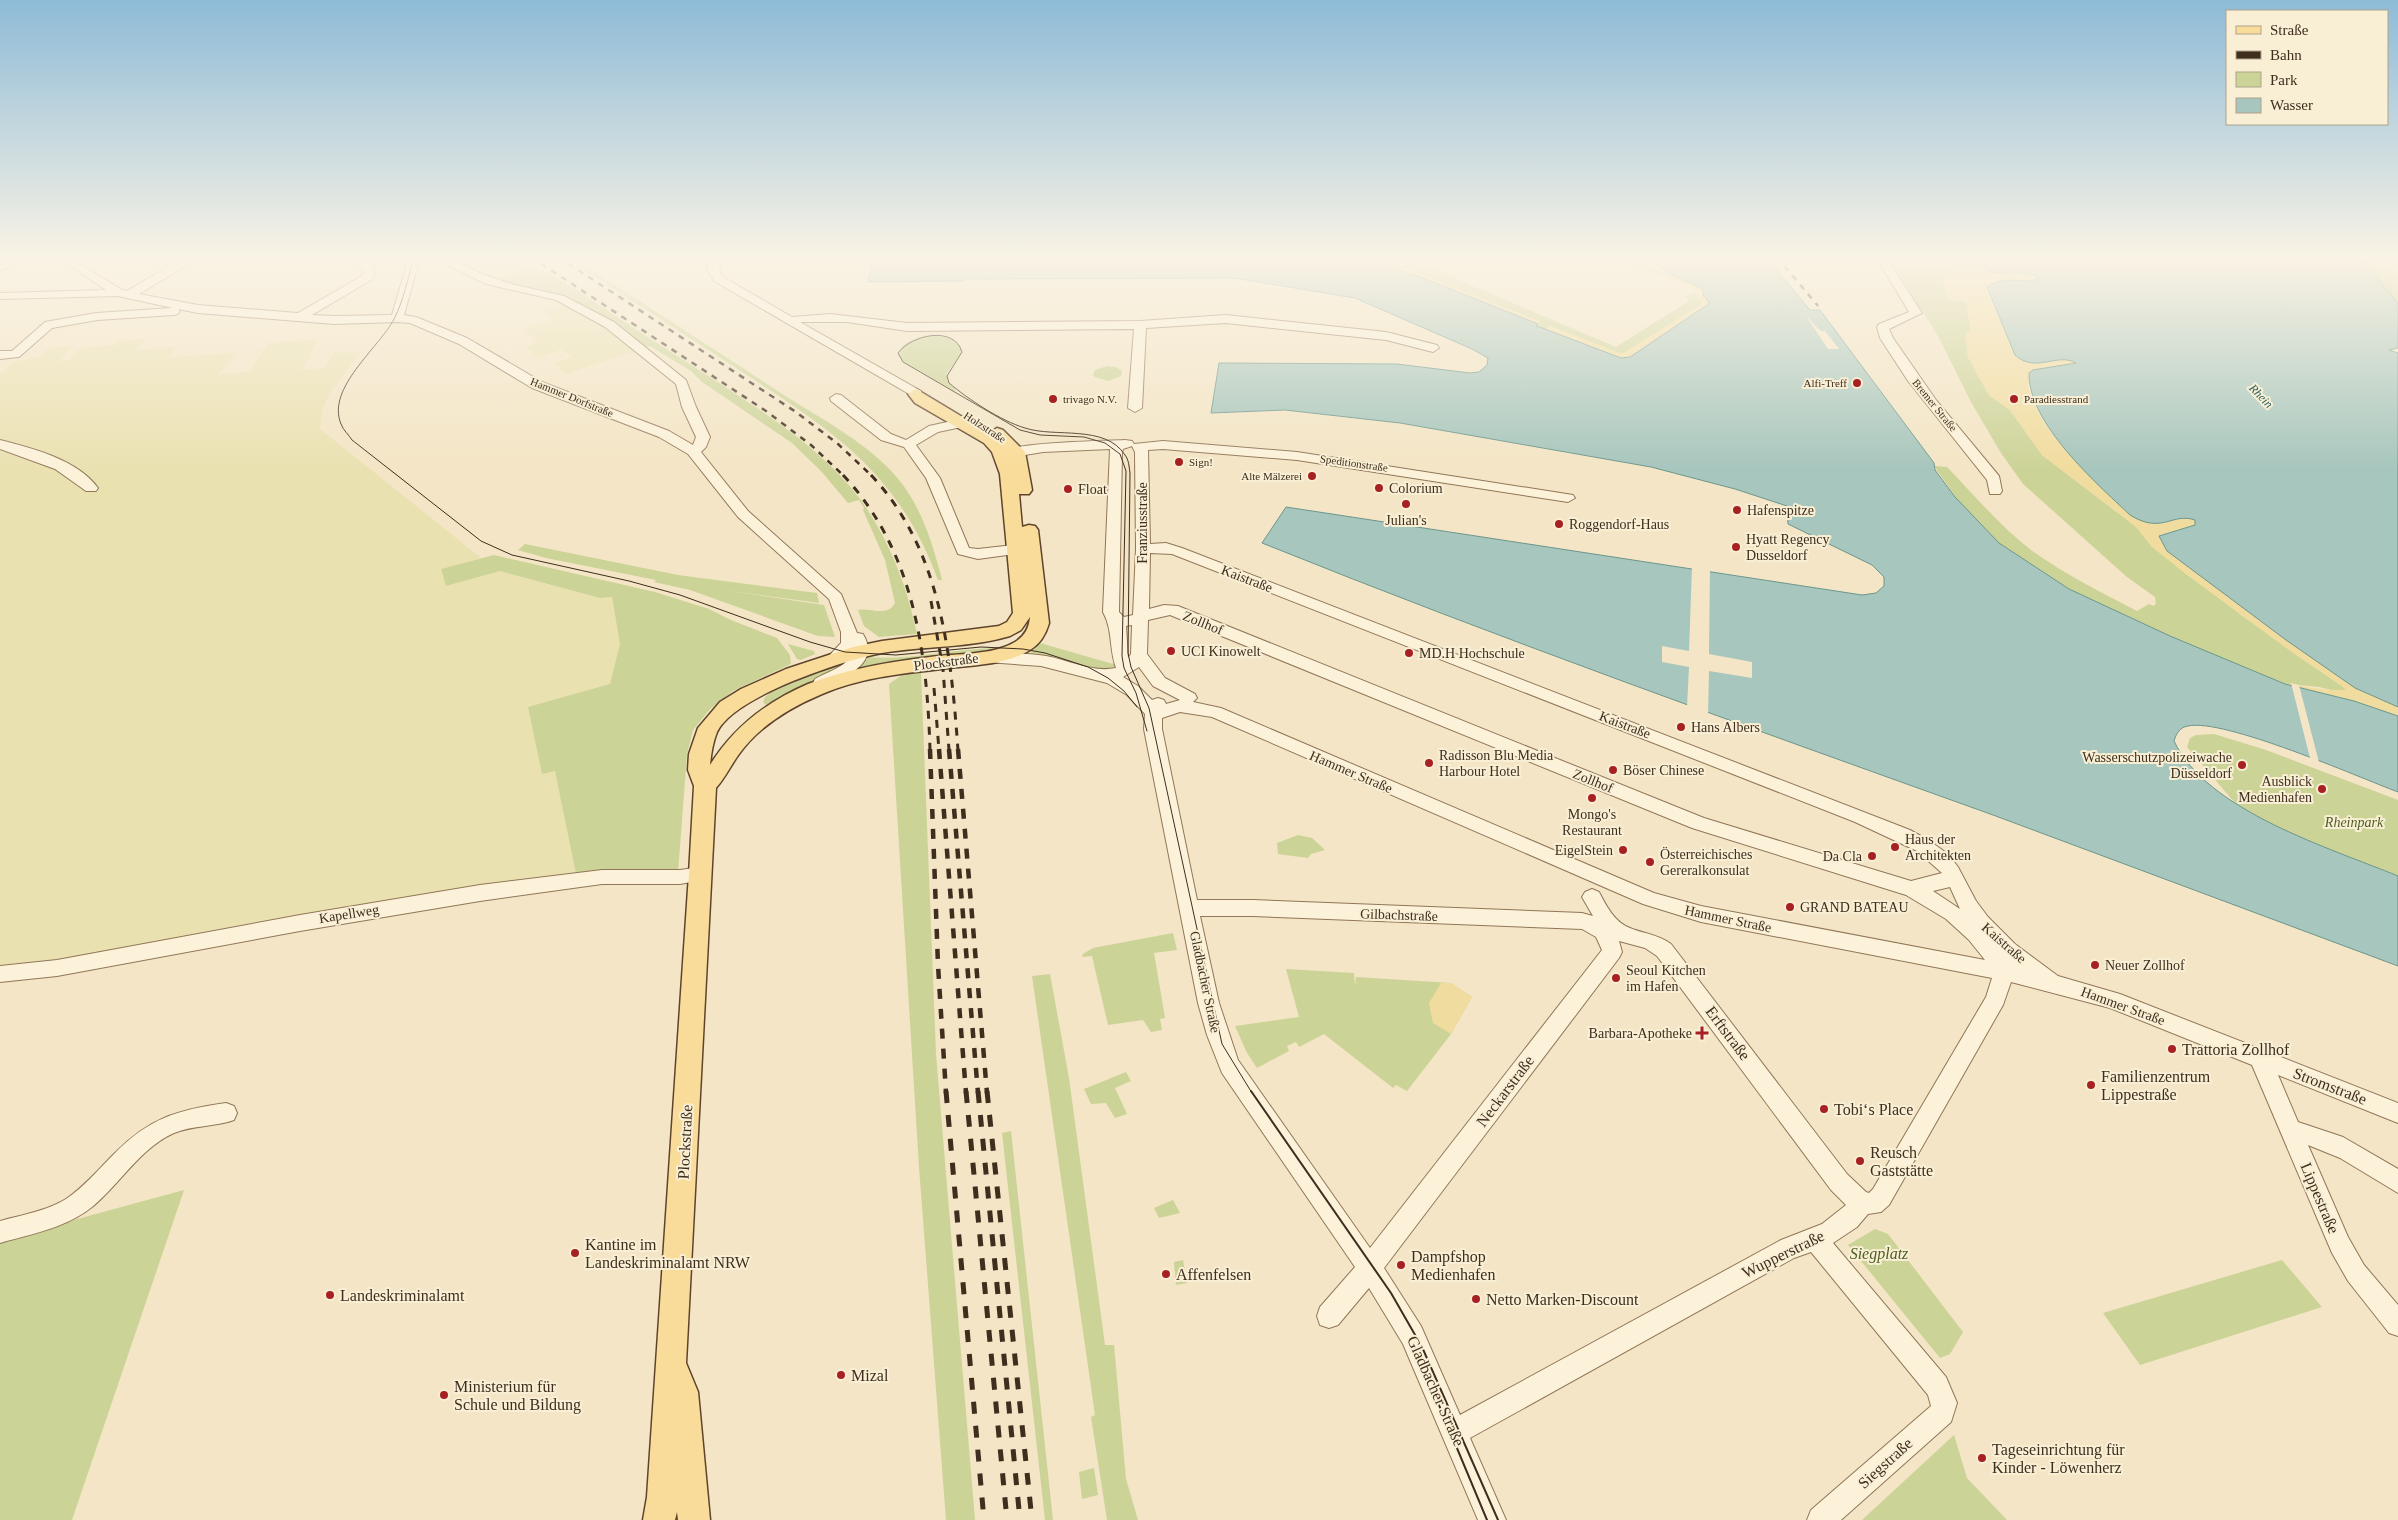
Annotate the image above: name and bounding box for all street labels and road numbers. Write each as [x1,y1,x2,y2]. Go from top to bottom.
street label: Hammer Dorfstraße [529,375,615,419]
street label: Bremer Straße [1910,376,1960,434]
street label: Holzstraße [962,409,1008,445]
street label: Speditionstraße [1319,452,1389,474]
street label: Franziusstraße [1135,482,1150,564]
street label: Kaistraße [1219,562,1275,596]
street label: Zollhof [1181,608,1226,638]
street label: Plockstraße [913,651,979,673]
street label: Kaistraße [1597,708,1653,742]
street label: Hammer Straße [1307,748,1395,796]
street label: Zollhof [1571,766,1616,796]
street label: Kapellweg [318,902,380,926]
street label: Hammer Straße [1683,902,1773,936]
street label: Gilbachstraße [1360,906,1438,924]
street label: Kaistraße [1979,920,2029,966]
street label: Gladbacher Straße [1187,930,1223,1034]
street label: Hammer Straße [2079,984,2167,1028]
street label: Erftstraße [1702,1003,1754,1063]
street label: Neckarstraße [1473,1052,1537,1130]
street label: Stromstraße [2291,1064,2369,1108]
street label: Plockstraße [675,1104,695,1180]
street label: Lippestraße [2296,1160,2343,1236]
street label: Wupperstraße [1739,1227,1827,1282]
street label: Gladbacher Straße [1404,1333,1468,1449]
street label: Siegstraße [1855,1434,1916,1492]

